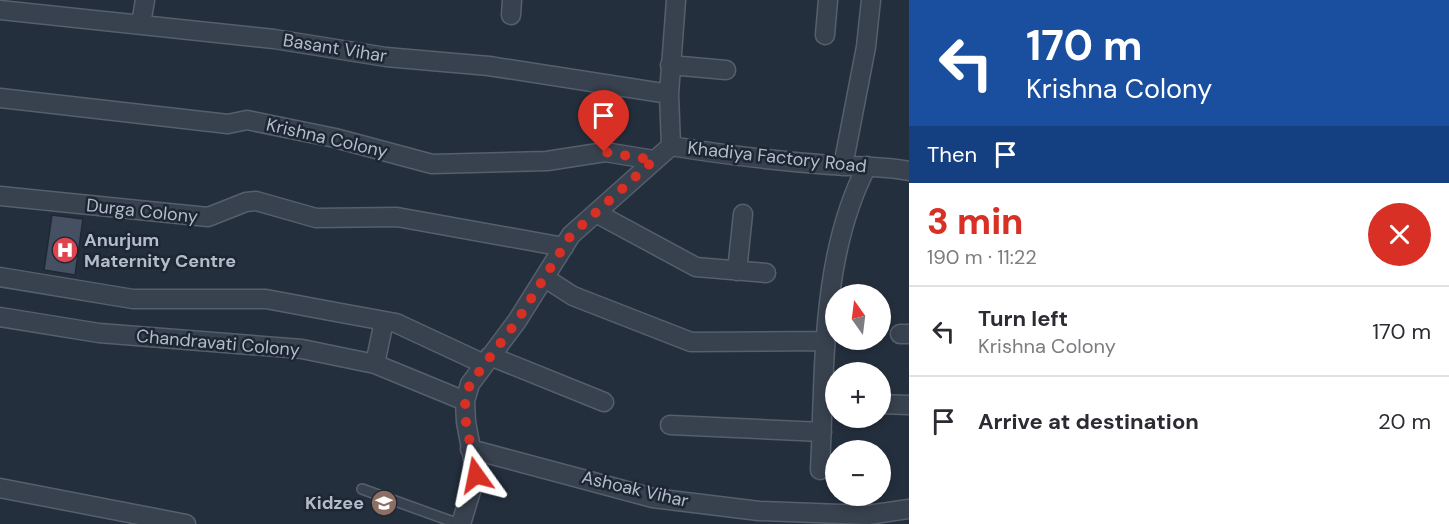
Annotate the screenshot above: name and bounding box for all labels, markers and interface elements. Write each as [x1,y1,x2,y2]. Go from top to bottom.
text: 170 m [1026,18,1143,73]
icon: left [927,24,1005,102]
street label: Basant Vihar [281,28,389,68]
text: Krishna Colony [1026,71,1212,106]
pin [578,90,629,152]
icon: arrive [587,99,620,132]
street label: Krishna Colony [264,112,390,164]
street label: Khadiya Factory Road [686,136,868,178]
icon: arrive [989,138,1022,171]
text: Then [927,140,977,169]
street label: Durga Colony [85,193,199,229]
text: 3 min [927,198,1023,245]
button: close [1368,203,1431,266]
place label: Anurjum Maternity Centre [84,228,236,273]
hospital icon: Anurjum Maternity Centre [50,235,80,265]
text: 190 m · 11:22 [927,244,1037,270]
north arrow [825,284,891,350]
map controls [825,284,891,506]
text: Turn left [978,304,1068,333]
icon: left [927,315,960,348]
text: 170 m [1372,317,1431,346]
street label: Chandravati Colony [135,324,301,362]
text: Krishna Colony [978,333,1116,359]
button: + [825,362,891,428]
icon: arrive [927,405,960,438]
text: Arrive at destination [978,407,1199,436]
text: 20 m [1378,407,1431,436]
button: − [825,440,891,506]
position arrow [444,443,508,507]
street label: Ashoak Vihar [579,465,691,513]
school or university icon: Kidzee [369,488,399,518]
place label: Kidzee [305,491,364,515]

